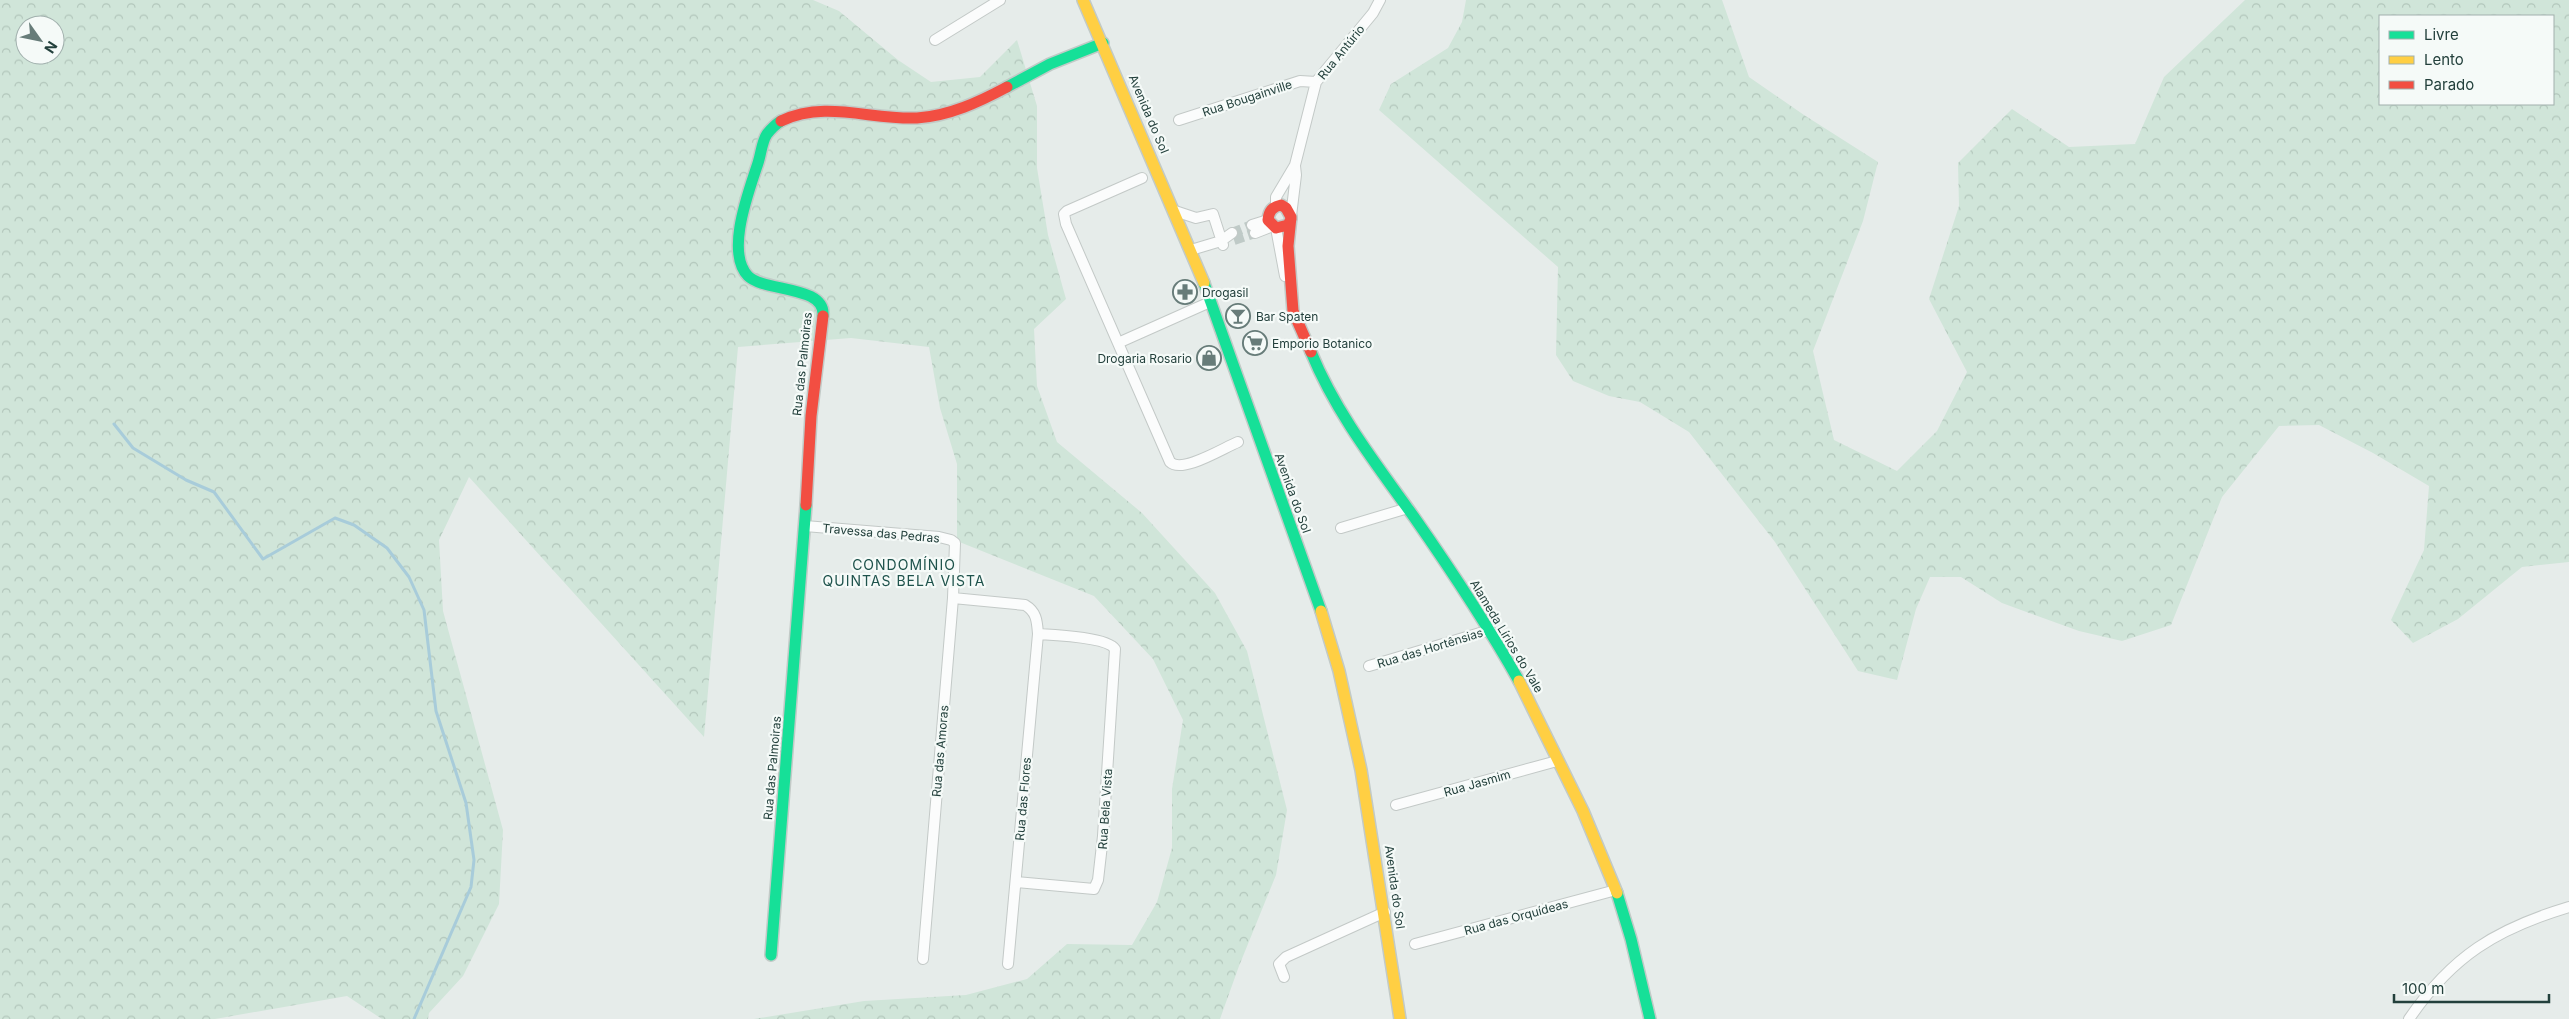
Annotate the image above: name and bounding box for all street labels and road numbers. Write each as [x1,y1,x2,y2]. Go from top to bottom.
street label: Rua Antúrio [1314,22,1368,82]
street label: Avenida do Sol [1126,72,1172,156]
street label: Rua Bougainville [1200,76,1294,120]
street label: Rua das Palmoiras [789,311,815,417]
street label: Avenida do Sol [1272,451,1314,535]
street label: Travessa das Pedras [822,520,940,546]
street label: Alameda Lírios do Vale [1467,577,1547,695]
street label: Rua das Hortênsias [1375,625,1485,671]
street label: Rua das Amoras [929,704,951,798]
street label: Rua das Palmoiras [760,715,784,821]
street label: Rua das Flores [1012,757,1034,841]
street label: Rua Jasmim [1442,766,1512,800]
street label: Rua Bela Vista [1095,768,1115,850]
street label: Avenida do Sol [1382,844,1408,930]
street label: Rua das Orquídeas [1462,896,1570,938]

